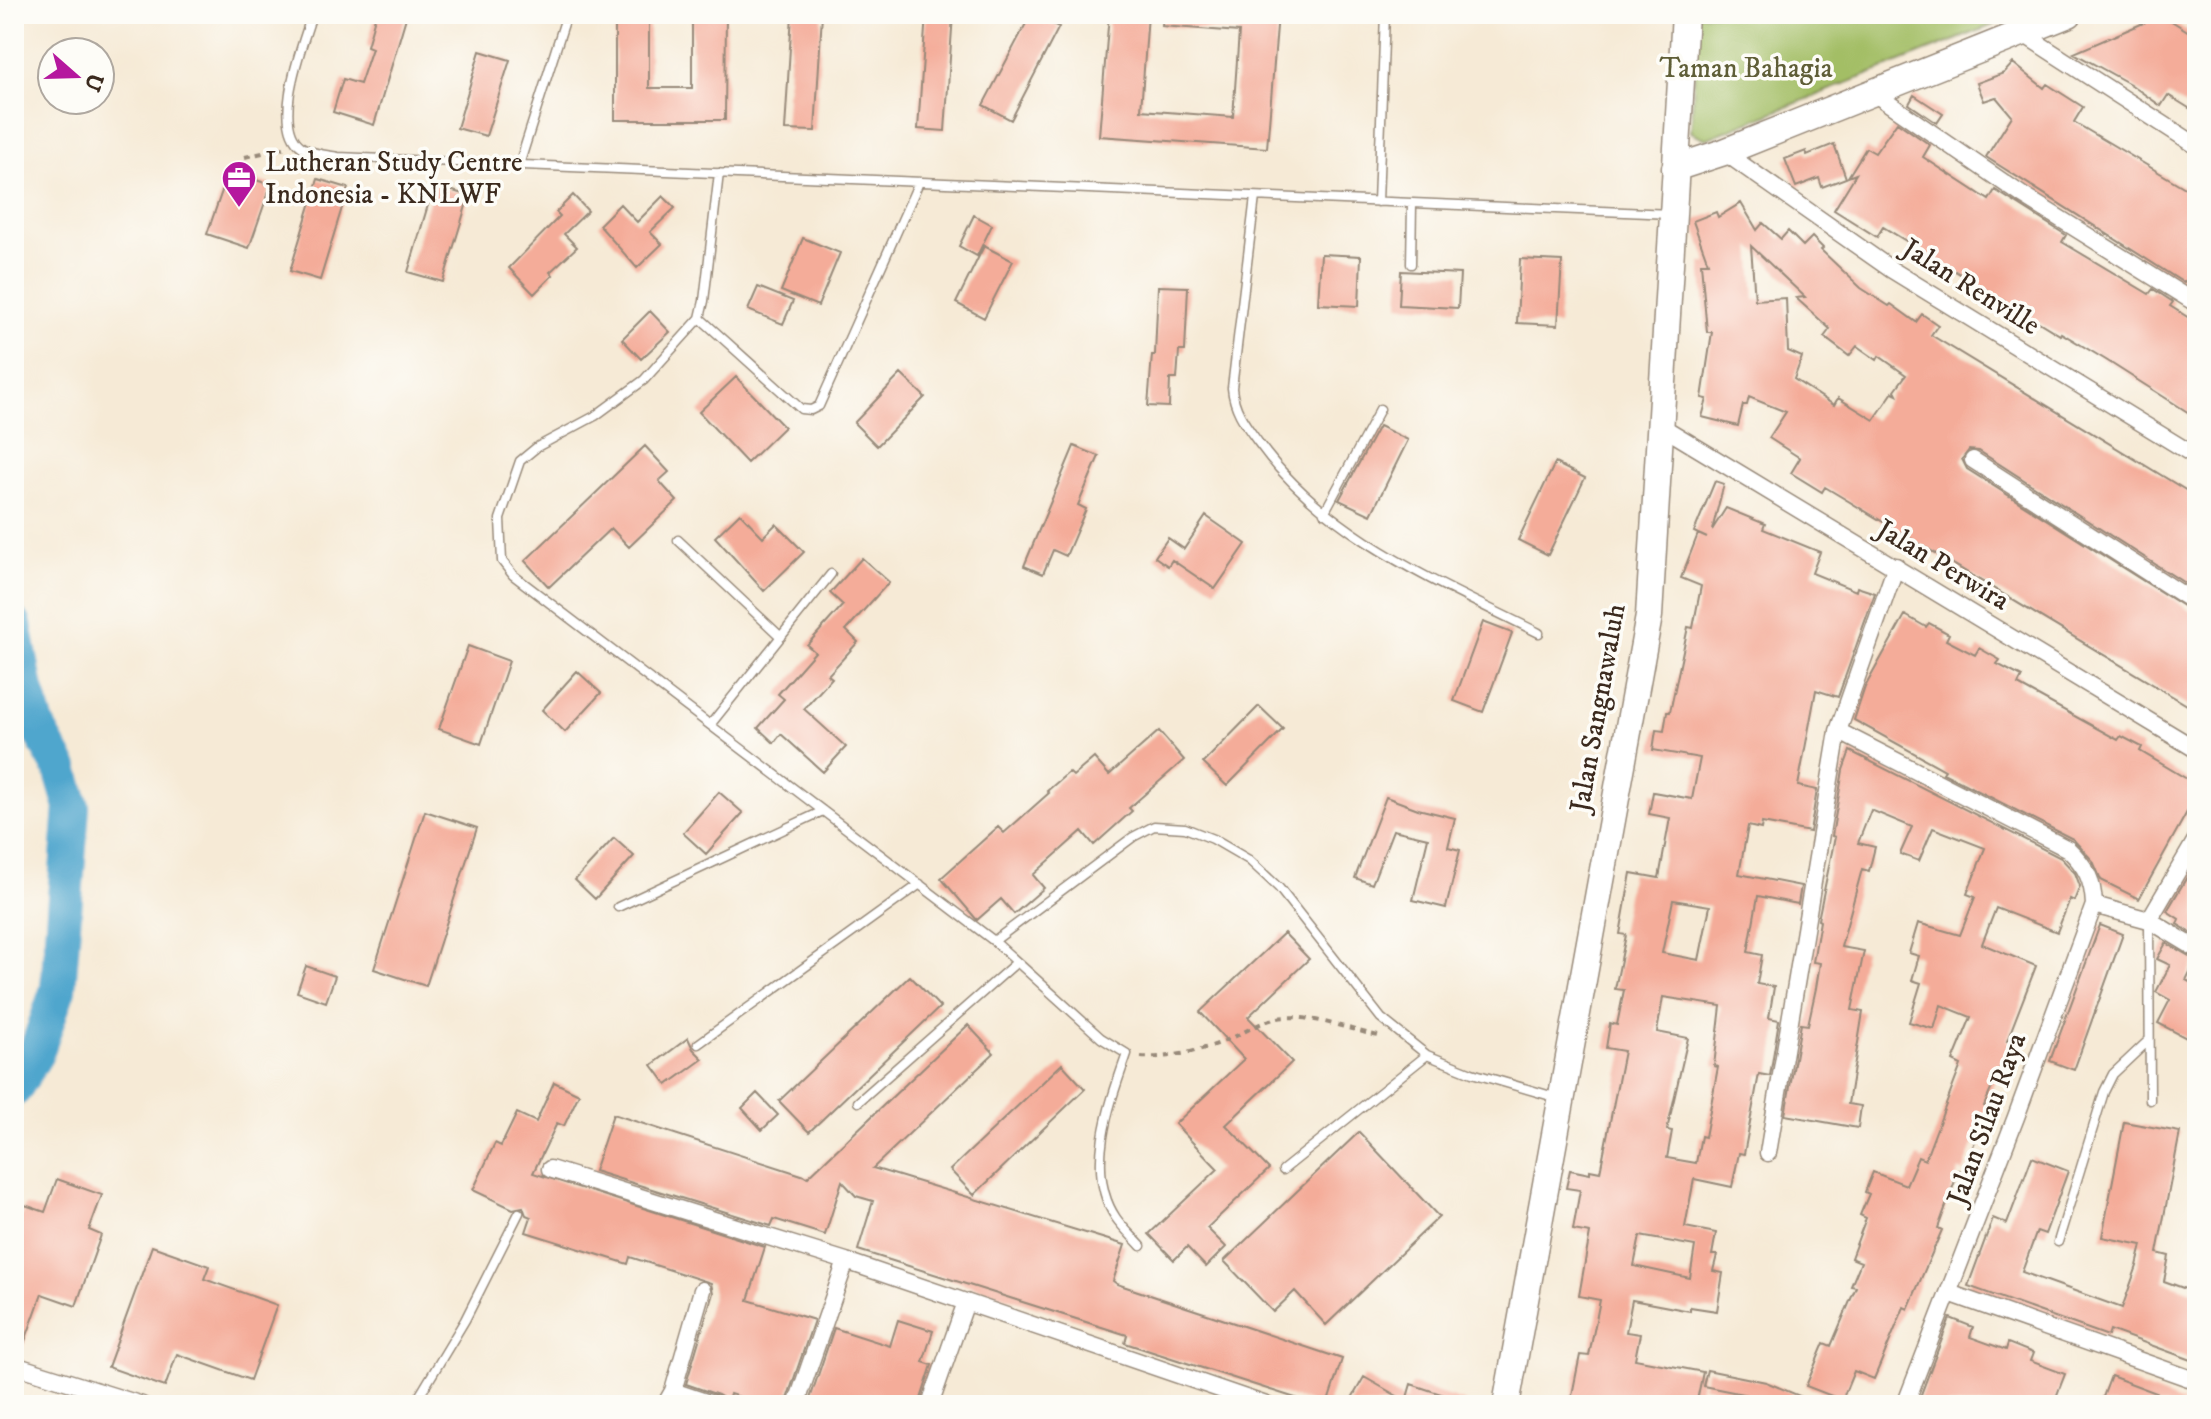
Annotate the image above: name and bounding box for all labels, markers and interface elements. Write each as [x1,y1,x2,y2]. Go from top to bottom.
north arrow [36,36,116,116]
park label: Taman Bahagia [1659,51,1833,86]
text: U [78,70,109,95]
place label: Lutheran Study Centre Indonesia - KNLWF [265,145,523,212]
office icon: Lutheran Study Centre Indonesia - KNLWF [220,159,258,209]
street label: Jalan Renville [1893,229,2046,343]
street label: Jalan Perwira [1868,510,2016,618]
street label: Jalan Sangnawaluh [1562,601,1634,818]
street label: Jalan Silau Raya [1939,1028,2034,1213]

